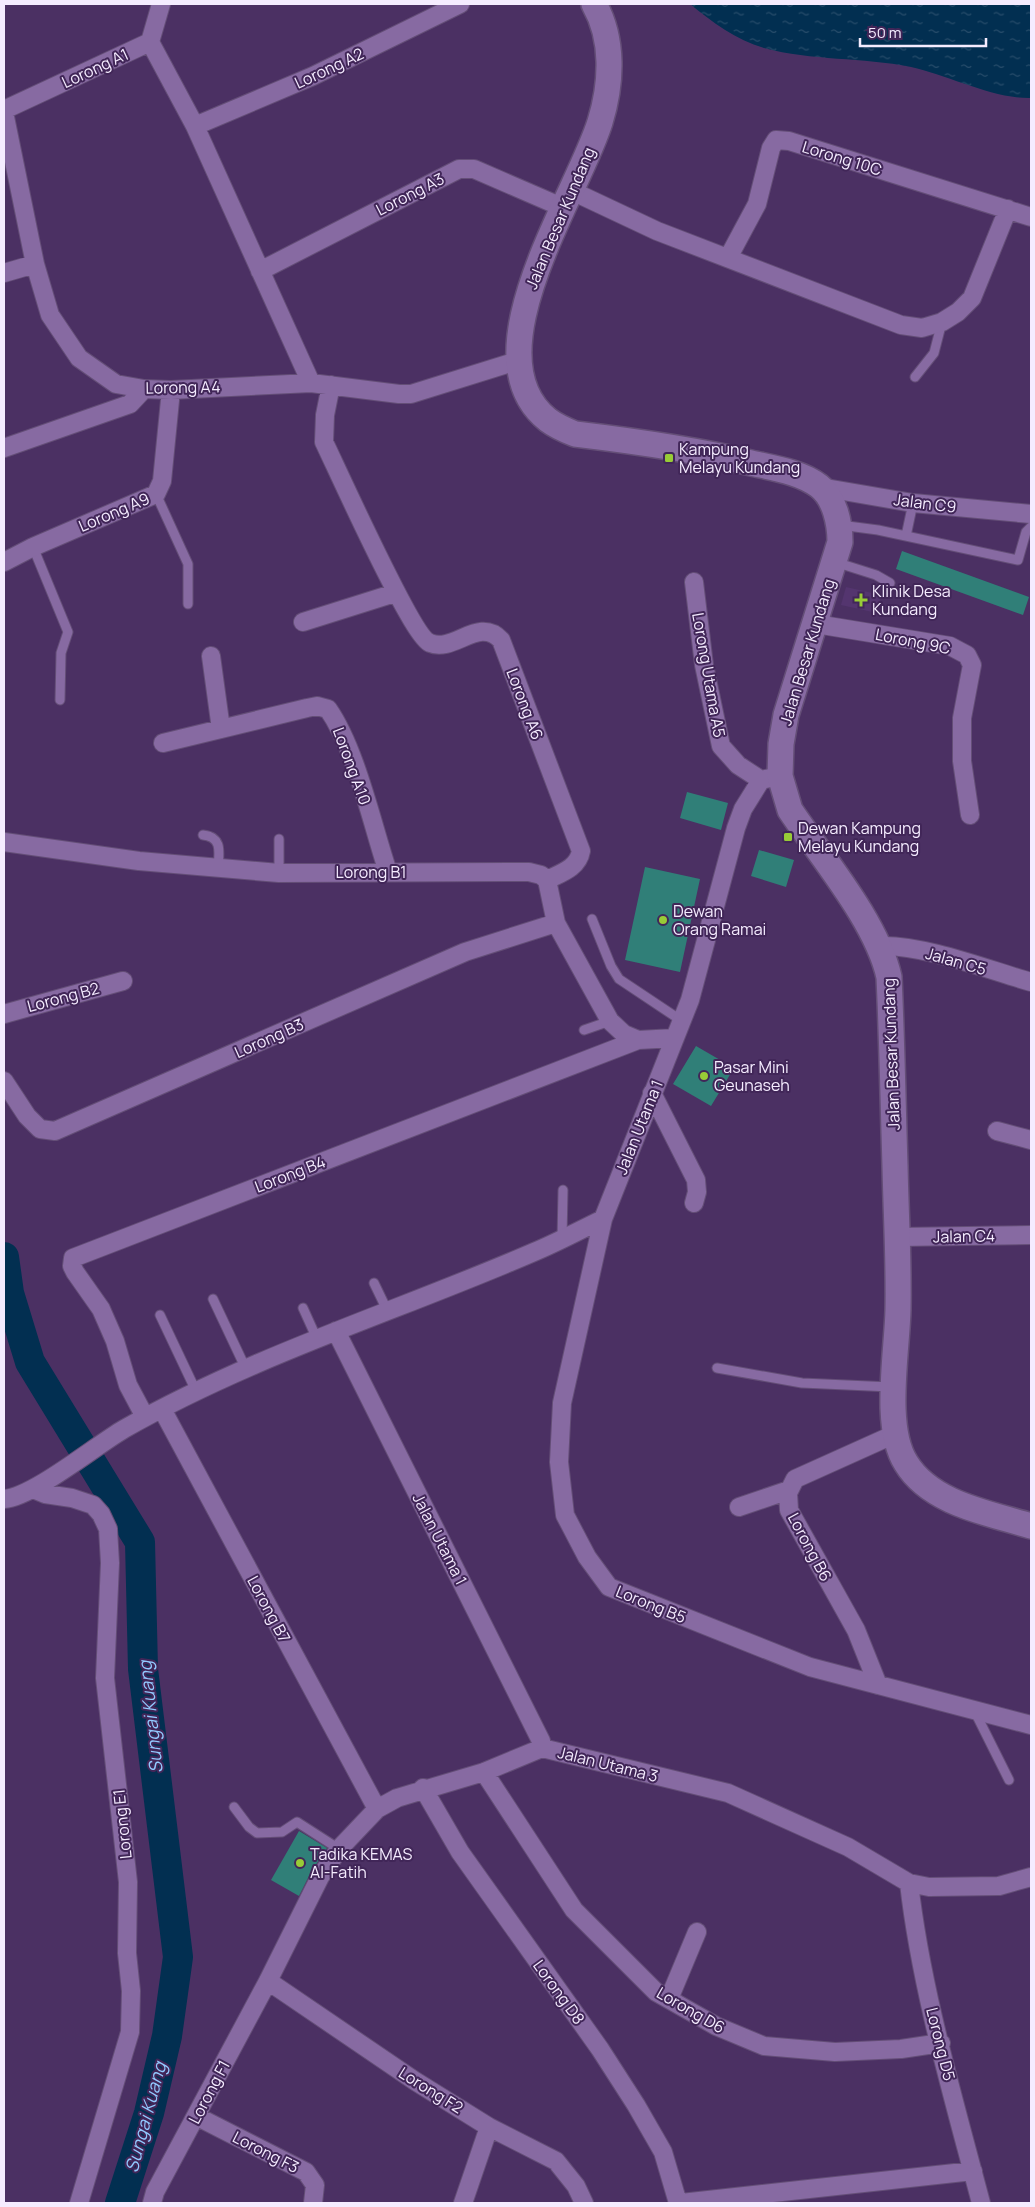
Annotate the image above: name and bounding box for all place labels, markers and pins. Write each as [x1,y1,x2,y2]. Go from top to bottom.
place label: Kampung Melayu Kundang [679,438,800,478]
marker: Kampung Melayu Kundang [663,452,675,464]
place label: Klinik Desa Kundang [872,580,951,620]
marker: Klinik Desa Kundang [854,593,868,607]
place label: Dewan Kampung Melayu Kundang [798,817,921,857]
marker: Dewan Kampung Melayu Kundang [782,831,794,843]
place label: Dewan Orang Ramai [673,900,766,940]
marker: Dewan Orang Ramai [657,914,669,926]
place label: Pasar Mini Geunaseh [714,1056,790,1096]
marker: Pasar Mini Geunaseh [698,1070,710,1082]
place label: Tadika KEMAS Al-Fatih [310,1843,412,1883]
marker: Tadika KEMAS Al-Fatih [294,1857,306,1869]

